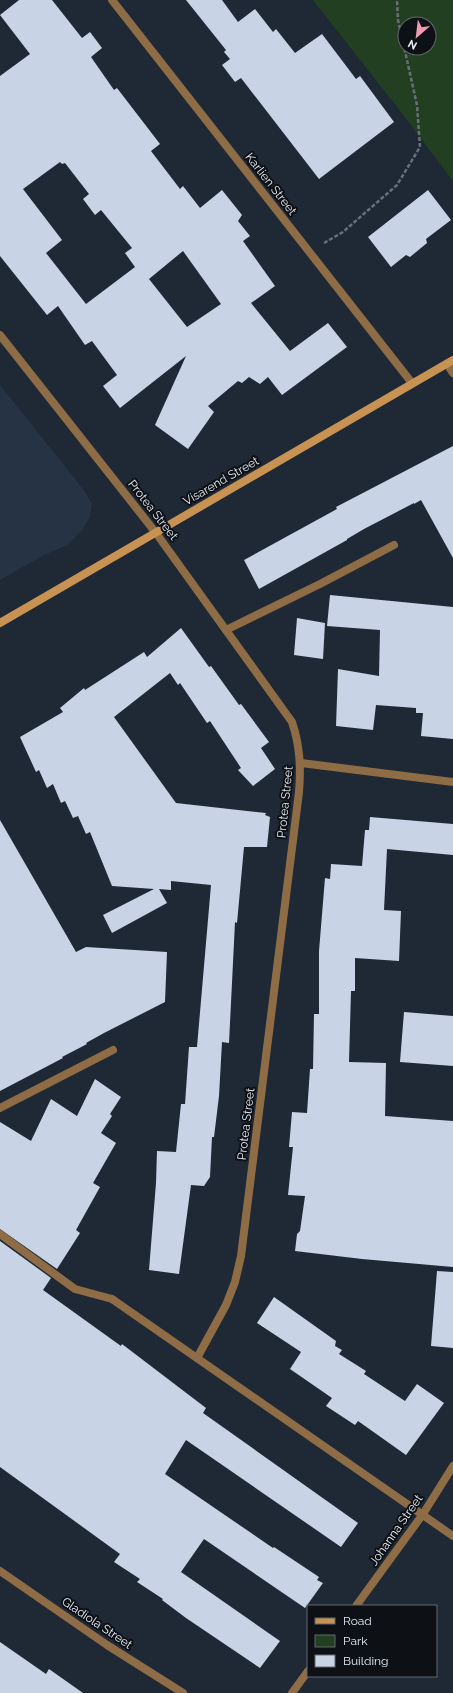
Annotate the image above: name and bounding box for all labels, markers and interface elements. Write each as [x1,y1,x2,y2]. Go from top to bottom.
north arrow [397,16,437,56]
text: N [406,37,419,52]
street label: Karlien Street [242,150,300,218]
street label: Visarend Street [181,454,261,508]
street label: Protea Street [125,477,181,543]
street label: Protea Street [274,765,296,839]
street label: Protea Street [235,1087,257,1161]
street label: Johanna Street [366,1492,426,1568]
street label: Gladiola Street [59,1594,135,1652]
legend [307,1605,437,1677]
text: Road [343,1614,372,1628]
text: Park [343,1634,368,1648]
text: Building [343,1654,389,1668]

